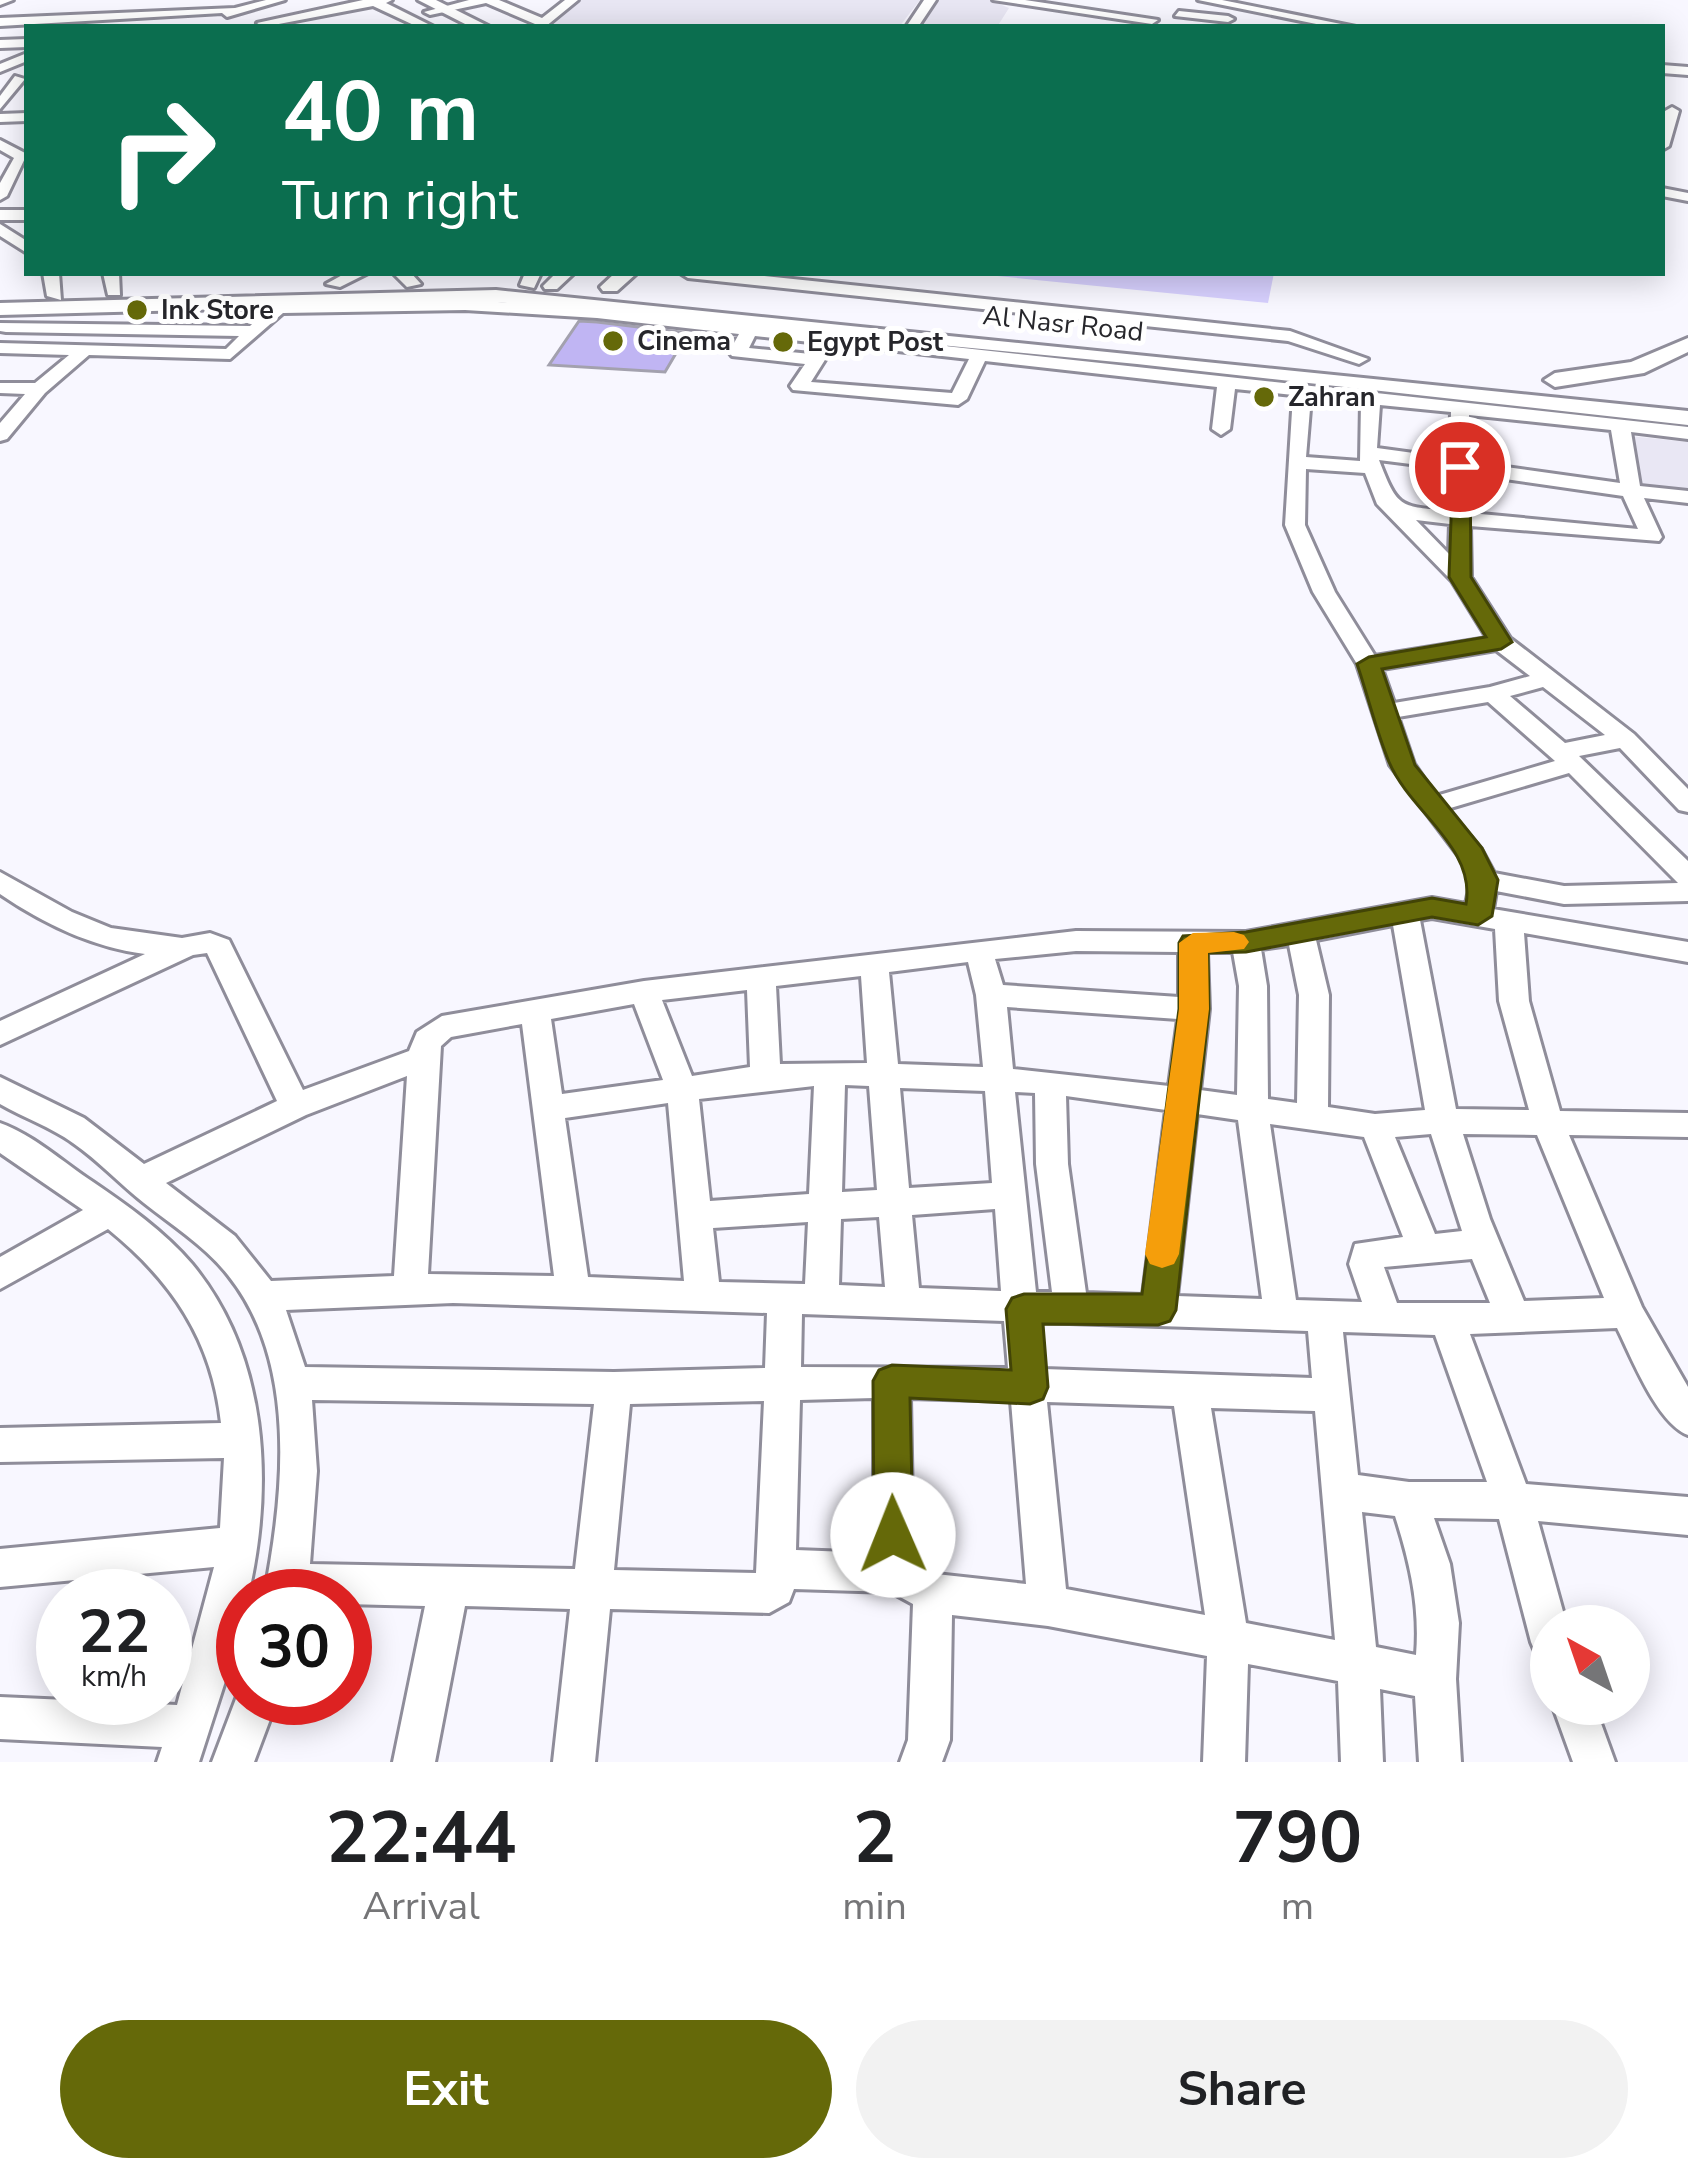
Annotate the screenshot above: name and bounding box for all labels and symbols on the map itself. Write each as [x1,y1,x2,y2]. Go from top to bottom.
place label: Ink Store [161,292,274,329]
marker: Ink Store [124,297,150,323]
street label: Al Nasr Road [981,297,1145,351]
place label: Cinema [637,323,731,360]
place label: Egypt Post [807,324,944,361]
marker: Cinema [600,328,626,354]
marker: Egypt Post [770,329,796,355]
place label: Zahran [1288,379,1376,416]
marker: Zahran [1251,384,1277,410]
pin [1409,416,1511,518]
position arrow [830,1472,956,1598]
speed limit sign: 30 [216,1569,372,1725]
north arrow [1530,1605,1650,1725]

